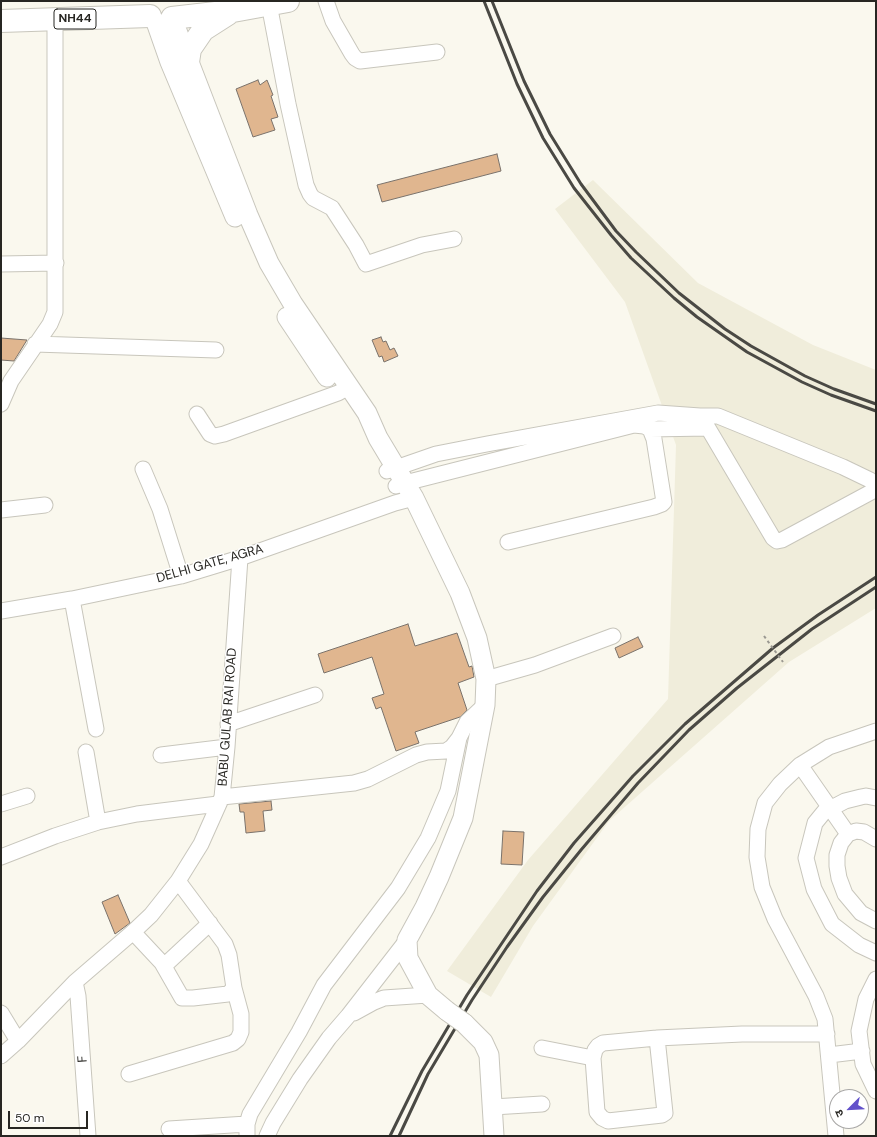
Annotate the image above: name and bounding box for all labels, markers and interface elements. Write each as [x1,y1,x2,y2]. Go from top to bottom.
road number: NH44 [54,9,96,29]
street label: DELHI GATE, AGRA [155,541,265,587]
street label: BABU GULAB RAI ROAD [215,647,241,787]
street label: F [75,1055,91,1063]
north arrow [829,1089,869,1129]
scale bar [10,1103,90,1129]
text: उ [831,1108,847,1119]
text: 50 m [15,1110,44,1126]

